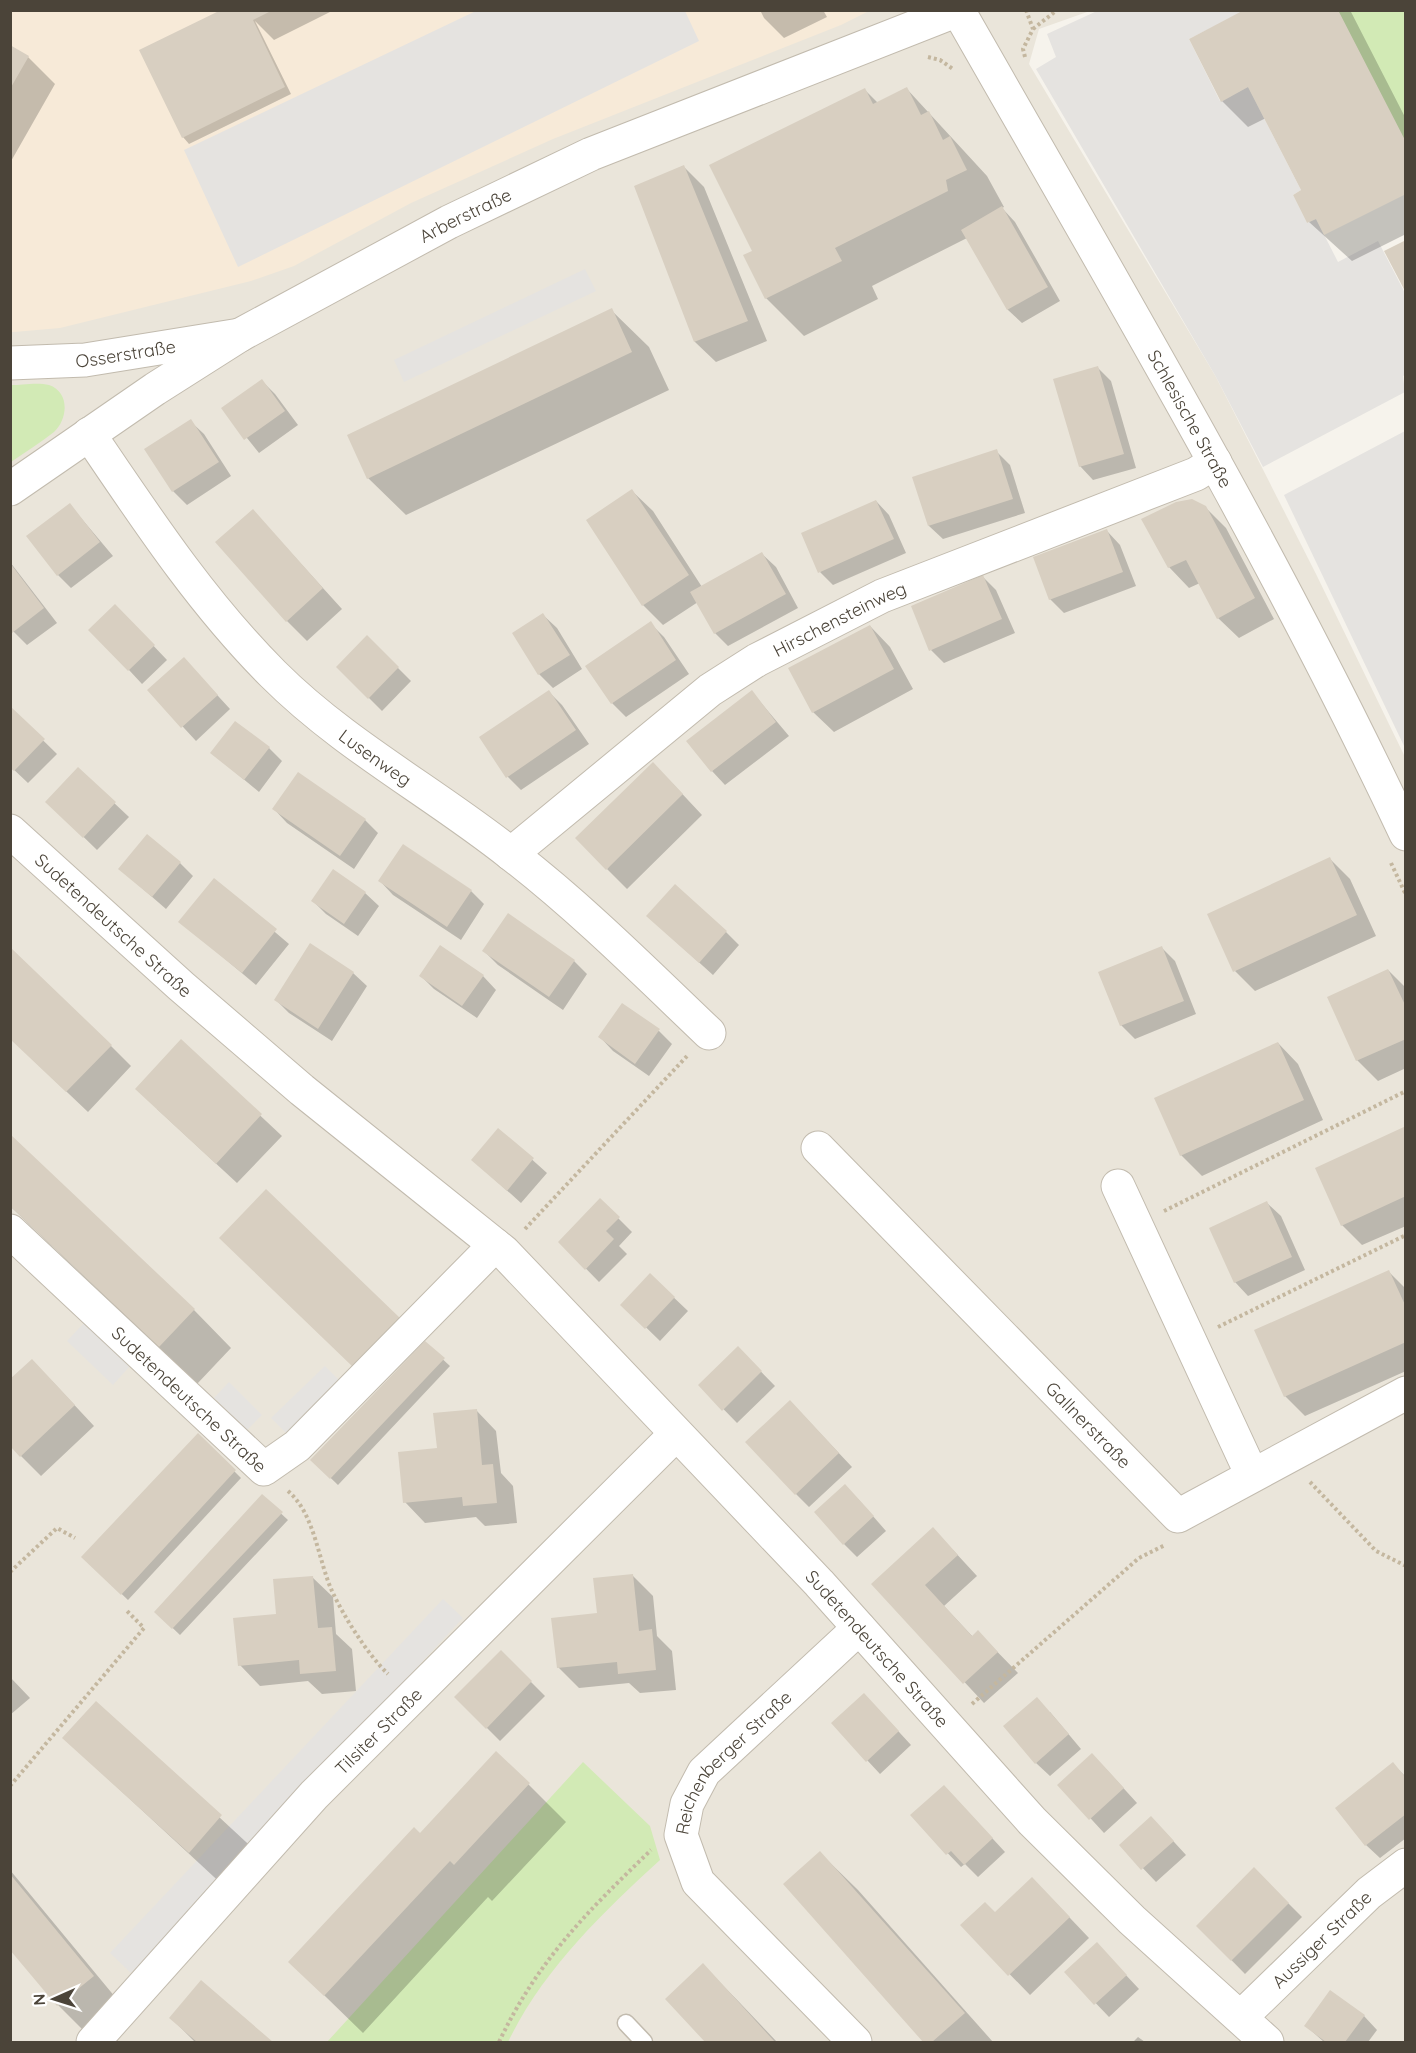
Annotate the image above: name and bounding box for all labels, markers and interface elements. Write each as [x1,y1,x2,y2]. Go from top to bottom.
street label: Arberstraße [415,182,515,248]
street label: Osserstraße [75,334,177,372]
street label: Schlesische Straße [1143,346,1238,491]
street label: Hirschensteinweg [769,576,909,661]
street label: Lusenweg [334,724,416,791]
street label: Sudetendeutsche Straße [30,848,197,1002]
street label: Sudetendeutsche Straße [107,1321,272,1477]
street label: Gallnerstraße [1041,1376,1136,1473]
street label: Sudetendeutsche Straße [801,1565,954,1732]
street label: Tilsiter Straße [330,1683,427,1780]
street label: Reichenberger Straße [670,1685,796,1836]
street label: Aussiger Straße [1267,1885,1376,1993]
north arrow [24,1969,84,2029]
text: N [29,1993,49,2006]

